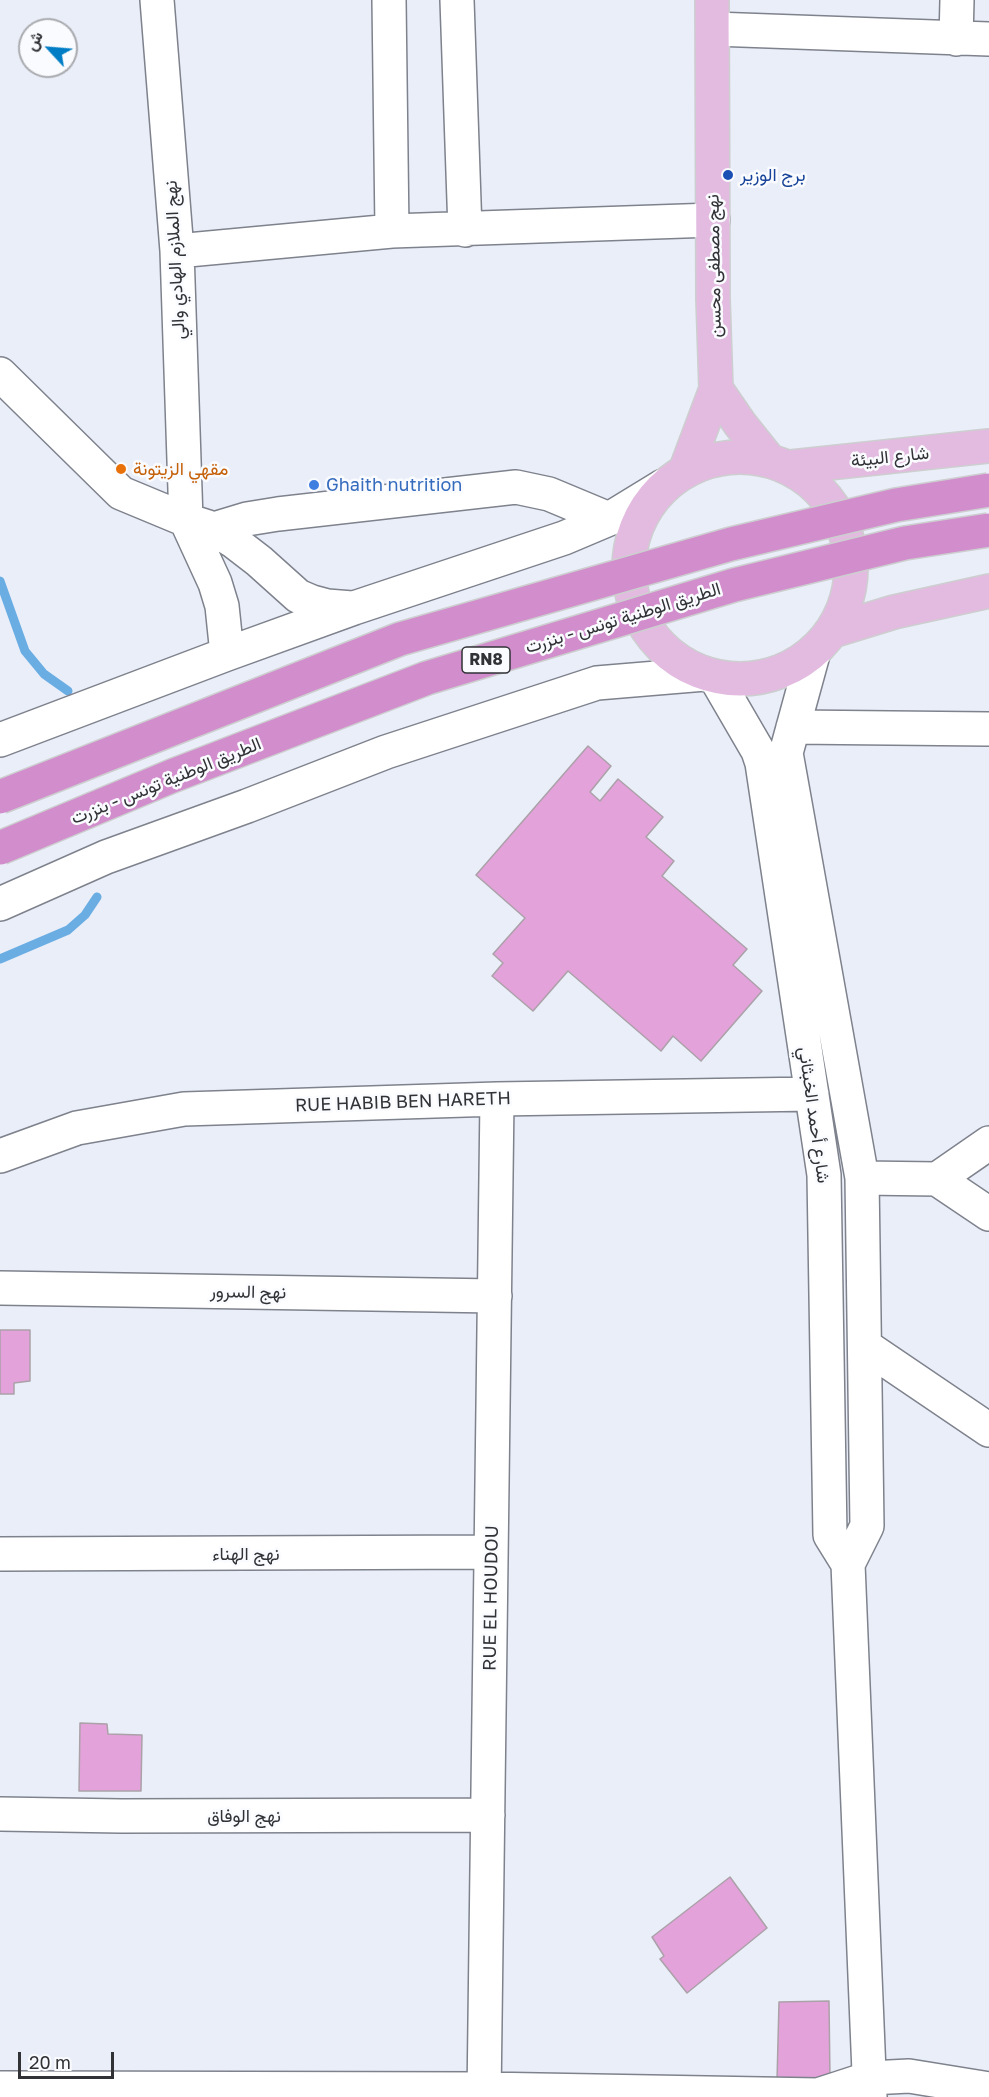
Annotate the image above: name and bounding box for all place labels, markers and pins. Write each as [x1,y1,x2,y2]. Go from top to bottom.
place label: برج الوزير [740,164,806,186]
marker: برج الوزير [721,168,735,182]
place label: مقهي الزيتونة [133,458,228,480]
marker: مقهي الزيتونة [114,462,128,476]
place label: Ghaith nutrition [326,474,462,496]
marker: Ghaith nutrition [307,478,321,492]

